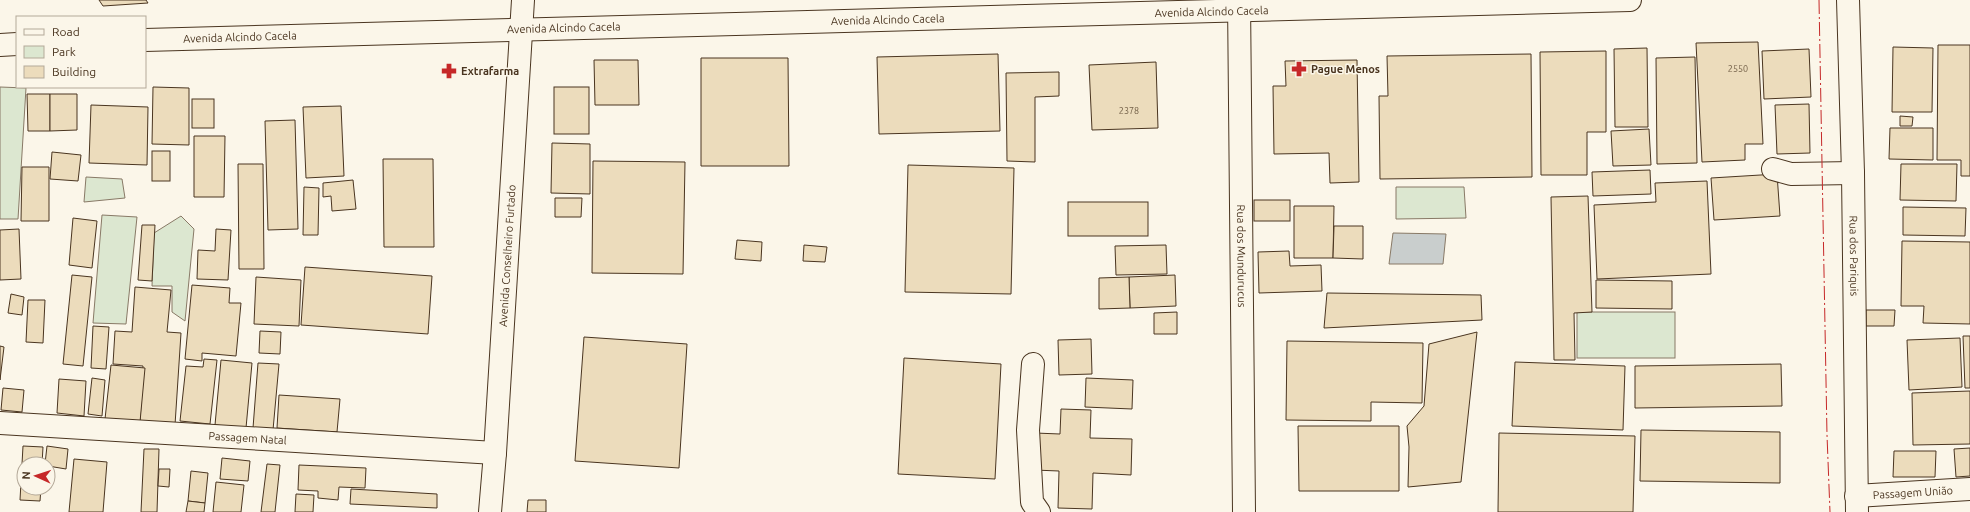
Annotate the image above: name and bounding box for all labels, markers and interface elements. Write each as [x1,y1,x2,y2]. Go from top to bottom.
street label: Avenida Alcindo Cacela [1155,4,1269,19]
street label: Avenida Alcindo Cacela [831,12,945,27]
legend [16,16,146,88]
street label: Avenida Alcindo Cacela [507,20,621,35]
text: Road [52,25,80,38]
street label: Avenida Alcindo Cacela [183,29,297,45]
text: Park [52,45,76,58]
pharmacy icon: Pague Menos [1290,60,1308,78]
pharmacy icon: Extrafarma [440,62,458,80]
place label: Pague Menos [1311,63,1380,75]
house number: 2550 [1728,64,1748,74]
text: Building [52,65,96,78]
place label: Extrafarma [461,65,519,77]
house number: 2378 [1119,106,1139,116]
street label: Avenida Conselheiro Furtado [497,184,518,327]
street label: Rua dos Mundurucus [1235,204,1248,308]
street label: Rua dos Pariquis [1848,216,1860,297]
street label: Passagem Natal [208,430,287,446]
north arrow [16,456,56,496]
text: N [20,471,32,480]
street label: Passagem União [1872,484,1953,501]

